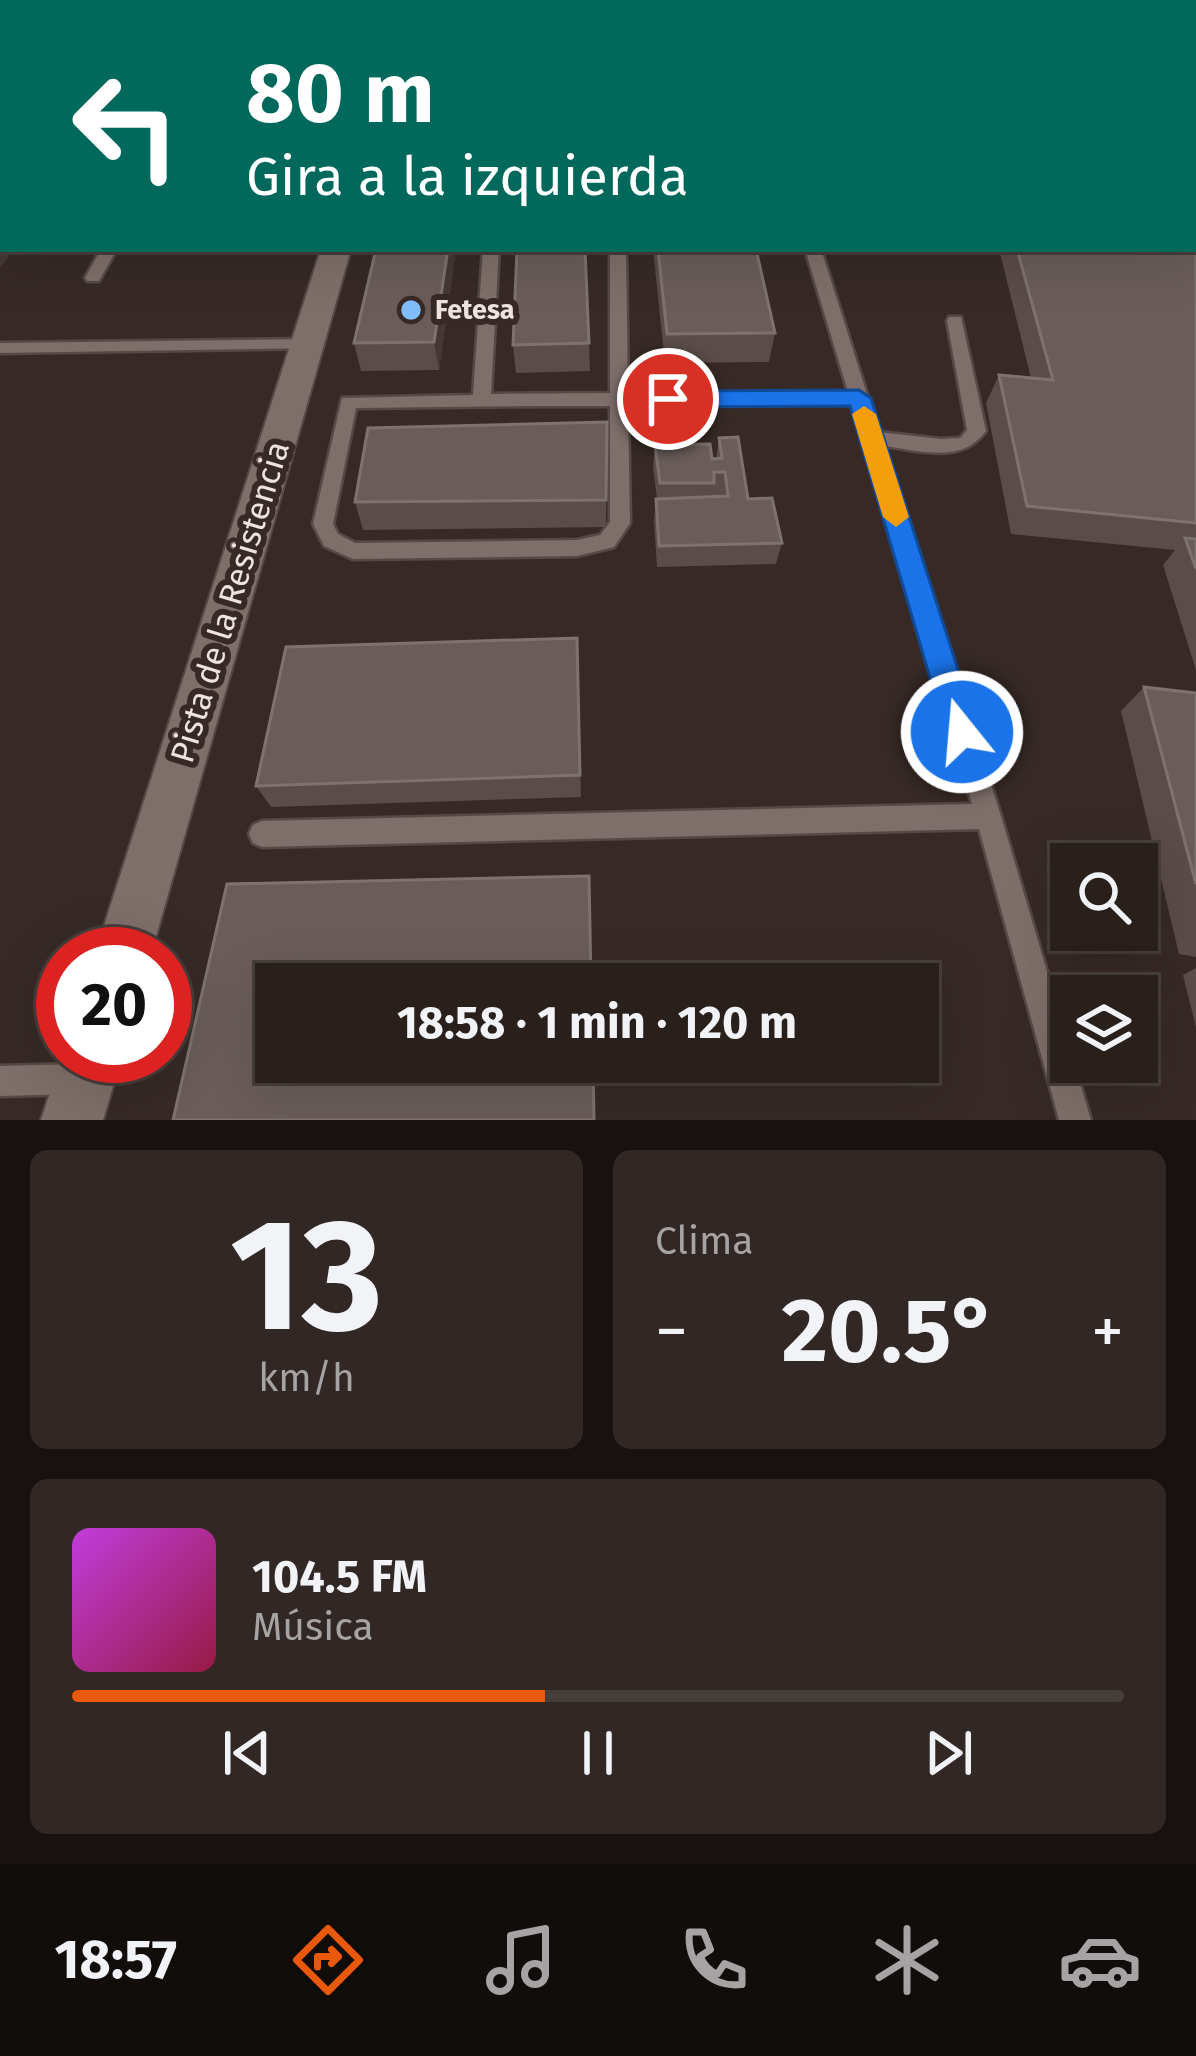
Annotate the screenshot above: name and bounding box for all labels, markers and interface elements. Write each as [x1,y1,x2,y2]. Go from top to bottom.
text: 80 m [246,43,435,144]
icon: left [48,48,204,204]
text: Gira a la izquierda [246,145,689,209]
place label: Fetesa [435,294,515,326]
marker: Fetesa [398,297,424,323]
pin [617,348,719,450]
icon: arrive [635,366,701,432]
street label: Pista de la Resistencia [162,436,298,768]
position arrow [899,669,1025,795]
map controls [1050,843,1158,1083]
button: search [1050,843,1158,951]
speed limit sign: 20 [36,927,192,1083]
button: layers [1050,975,1158,1083]
text: 18:58 · 1 min · 120 m [397,996,797,1050]
text: 13 [230,1183,383,1370]
text: Clima [655,1218,754,1264]
text: 20.5° [782,1277,997,1385]
text: − [655,1292,688,1371]
text: + [1091,1292,1124,1371]
text: km/h [258,1355,355,1401]
text: 104.5 FM [252,1550,427,1604]
text: Música [252,1604,374,1650]
icon: previous [214,1720,280,1786]
icon: pause [565,1720,631,1786]
icon: next [916,1720,982,1786]
icon: directions [286,1918,370,2002]
icon: music [479,1918,563,2002]
icon: phone [672,1918,756,2002]
icon: climate [865,1918,949,2002]
icon: car [1058,1918,1142,2002]
text: 18:57 [54,1928,177,1992]

